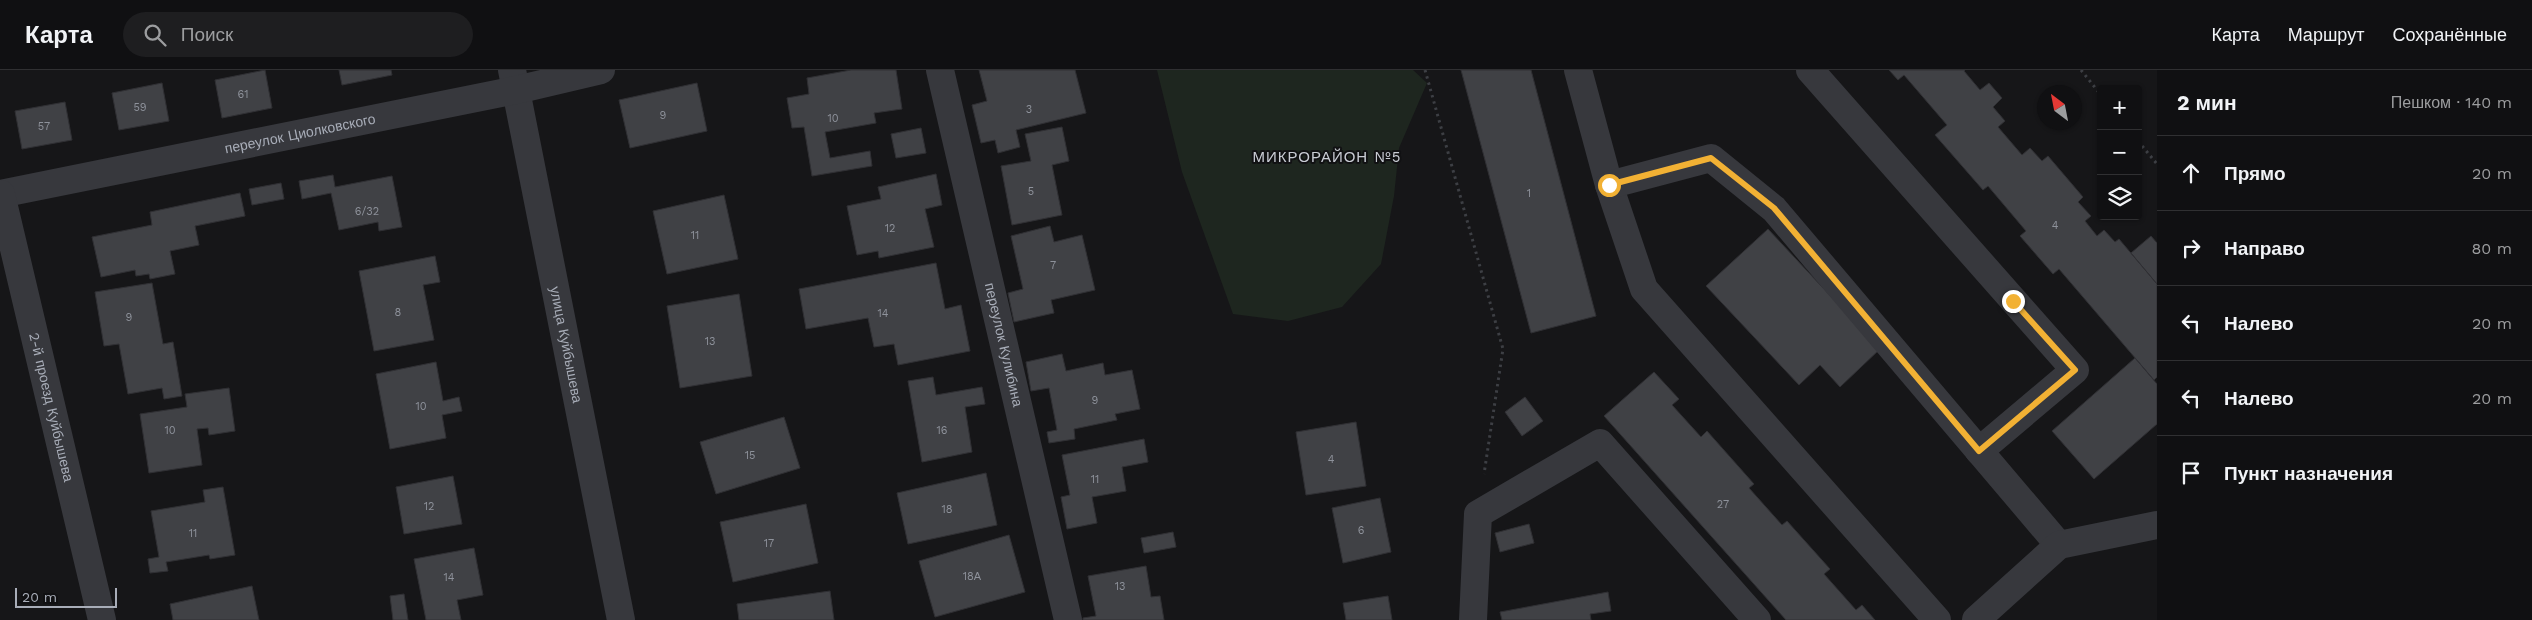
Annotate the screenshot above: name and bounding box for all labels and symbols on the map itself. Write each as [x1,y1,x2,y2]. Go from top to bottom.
north arrow [2037,85,2082,130]
house number: 61 [238,88,248,101]
house number: 59 [133,101,147,114]
house number: 3 [1026,103,1032,116]
house number: 9 [660,109,667,122]
street label: переулок Циолковского [223,110,377,157]
house number: 10 [827,112,839,125]
house number: 57 [38,120,50,133]
district label: МИКРОРАЙОН №5 [1253,148,1401,166]
route start [1598,174,1621,197]
house number: 5 [1028,185,1034,198]
house number: 1 [1527,187,1531,200]
house number: 6/32 [355,205,379,218]
house number: 4 [2052,219,2059,232]
house number: 12 [885,222,895,235]
house number: 11 [691,229,699,242]
house number: 7 [1050,259,1056,272]
street label: переулок Кулибина [982,281,1026,408]
street label: улица Куйбышева [547,285,586,405]
route end [2002,290,2025,313]
house number: 8 [395,306,402,319]
house number: 14 [877,307,889,320]
house number: 9 [126,311,133,324]
street label: 2-й проезд Куйбышева [26,331,77,483]
house number: 13 [705,335,715,348]
house number: 9 [1092,394,1099,407]
house number: 10 [415,400,427,413]
house number: 10 [164,424,176,437]
house number: 16 [937,424,948,437]
house number: 15 [745,449,755,462]
house number: 4 [1328,453,1335,466]
house number: 11 [1091,473,1099,486]
house number: 27 [1717,498,1729,511]
house number: 12 [424,500,434,513]
house number: 18 [941,503,953,516]
house number: 6 [1358,524,1365,537]
house number: 11 [189,527,197,540]
house number: 17 [764,537,774,550]
house number: 18А [963,570,982,583]
house number: 14 [443,571,455,584]
house number: 13 [1115,580,1125,593]
scale bar [15,585,118,608]

